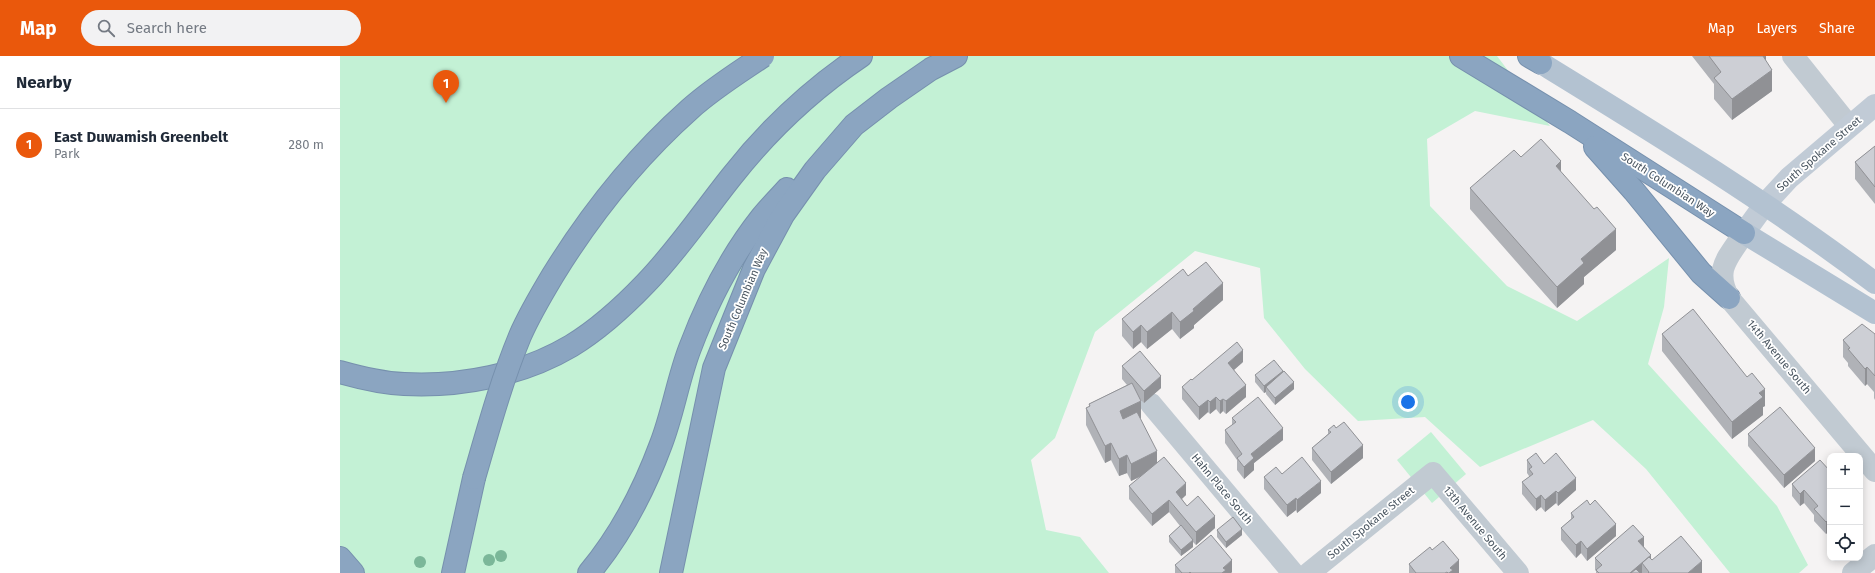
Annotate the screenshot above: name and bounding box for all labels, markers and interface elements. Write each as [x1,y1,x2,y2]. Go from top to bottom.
search box [81,10,361,46]
text: Map [20,17,57,40]
icon: search [95,17,117,39]
text: Search here [127,19,207,37]
text: Map [1708,20,1734,37]
text: Layers [1756,20,1797,37]
text: Share [1819,20,1855,37]
pin: 1 [433,70,459,103]
text: Nearby [16,72,71,93]
street label: South Spokane Street [1774,114,1864,194]
text: East Duwamish Greenbelt [54,128,228,146]
text: 1 [26,137,32,152]
text: 280 m [289,137,324,152]
text: Park [54,146,80,161]
street label: South Columbian Way [1619,150,1718,220]
street label: South Columbian Way [716,246,770,351]
street label: 14th Avenue South [1744,317,1814,397]
your location [1398,392,1418,412]
street label: Hahn Place South [1189,451,1255,527]
map controls [1827,453,1863,561]
button: + [1827,453,1863,489]
street label: 13th Avenue South [1440,483,1510,563]
street label: South Spokane Street [1325,484,1417,562]
button: − [1827,489,1863,525]
button: locate [1827,525,1863,561]

